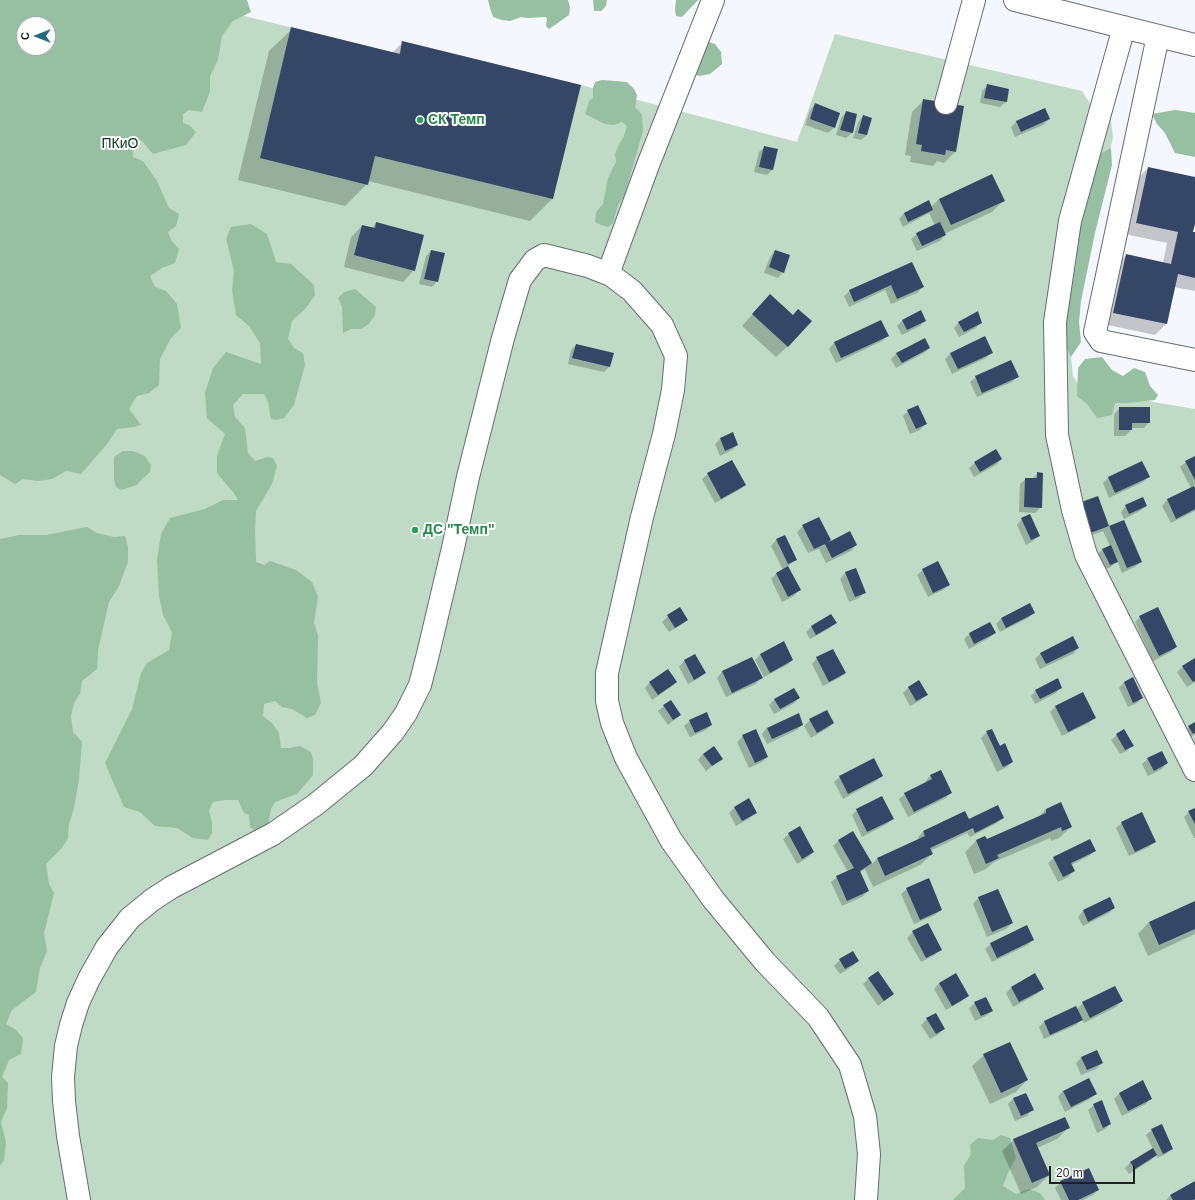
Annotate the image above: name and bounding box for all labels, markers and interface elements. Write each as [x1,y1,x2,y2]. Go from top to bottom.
north arrow [16,16,56,56]
text: С [19,32,31,40]
place label: СК Темп [428,112,485,128]
marker: СК Темп [415,115,425,125]
park label: ПКиО [102,136,138,152]
place label: ДС "Темп" [423,522,495,538]
marker: ДС "Темп" [410,525,420,535]
scale bar [1051,1158,1137,1184]
text: 20 m [1056,1166,1083,1180]

